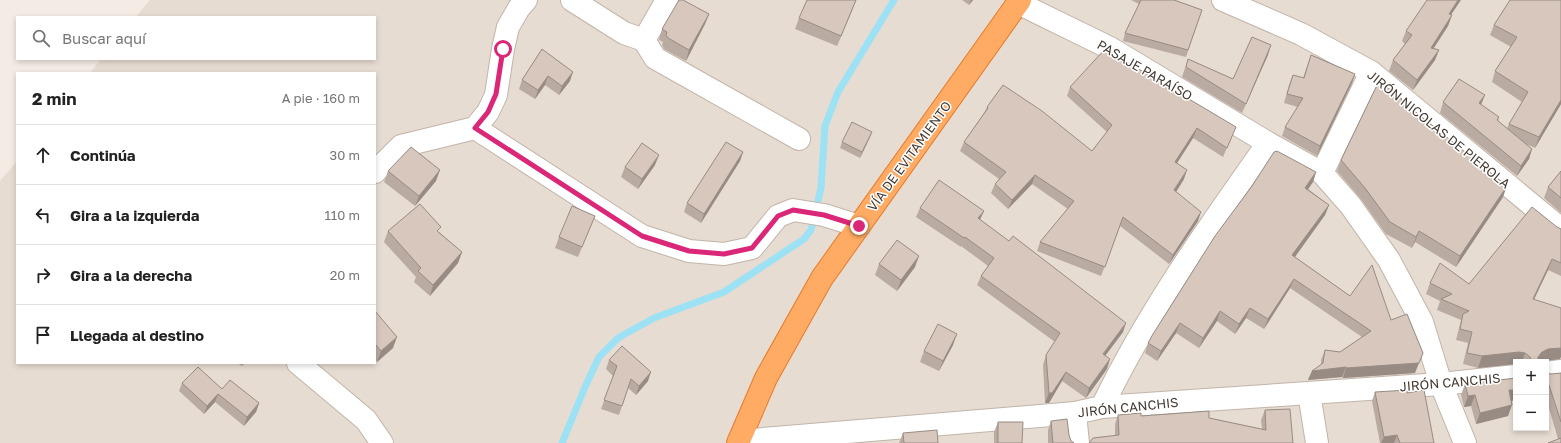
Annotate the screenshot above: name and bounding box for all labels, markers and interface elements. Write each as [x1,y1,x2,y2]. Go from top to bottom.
search box [16,16,376,60]
icon: search [30,27,52,49]
text: Buscar aquí [62,29,146,47]
street label: PASAJE PARAÍSO [1095,36,1195,104]
route start [494,40,512,58]
street label: JIRÓN NICOLAS DE PIEROLA [1364,66,1514,192]
text: 2 min [32,88,76,109]
text: A pie · 160 m [282,90,360,106]
street label: VÍA DE EVITAMIENTO [864,98,954,214]
icon: ahead [32,144,54,166]
text: Continúa [70,146,136,164]
text: 30 m [330,147,360,163]
icon: left [32,204,54,226]
text: Gira a la izquierda [70,206,200,224]
text: 110 m [325,207,360,223]
route end [850,217,868,235]
icon: right [32,264,54,286]
text: Gira a la derecha [70,266,192,284]
text: 20 m [330,267,360,283]
icon: arrive [32,324,54,346]
text: Llegada al destino [70,326,204,344]
map controls [1513,359,1549,431]
button: + [1513,359,1549,395]
street label: JIRÓN CANCHIS [1399,370,1501,394]
street label: JIRÓN CANCHIS [1077,394,1179,420]
button: − [1513,395,1549,431]

